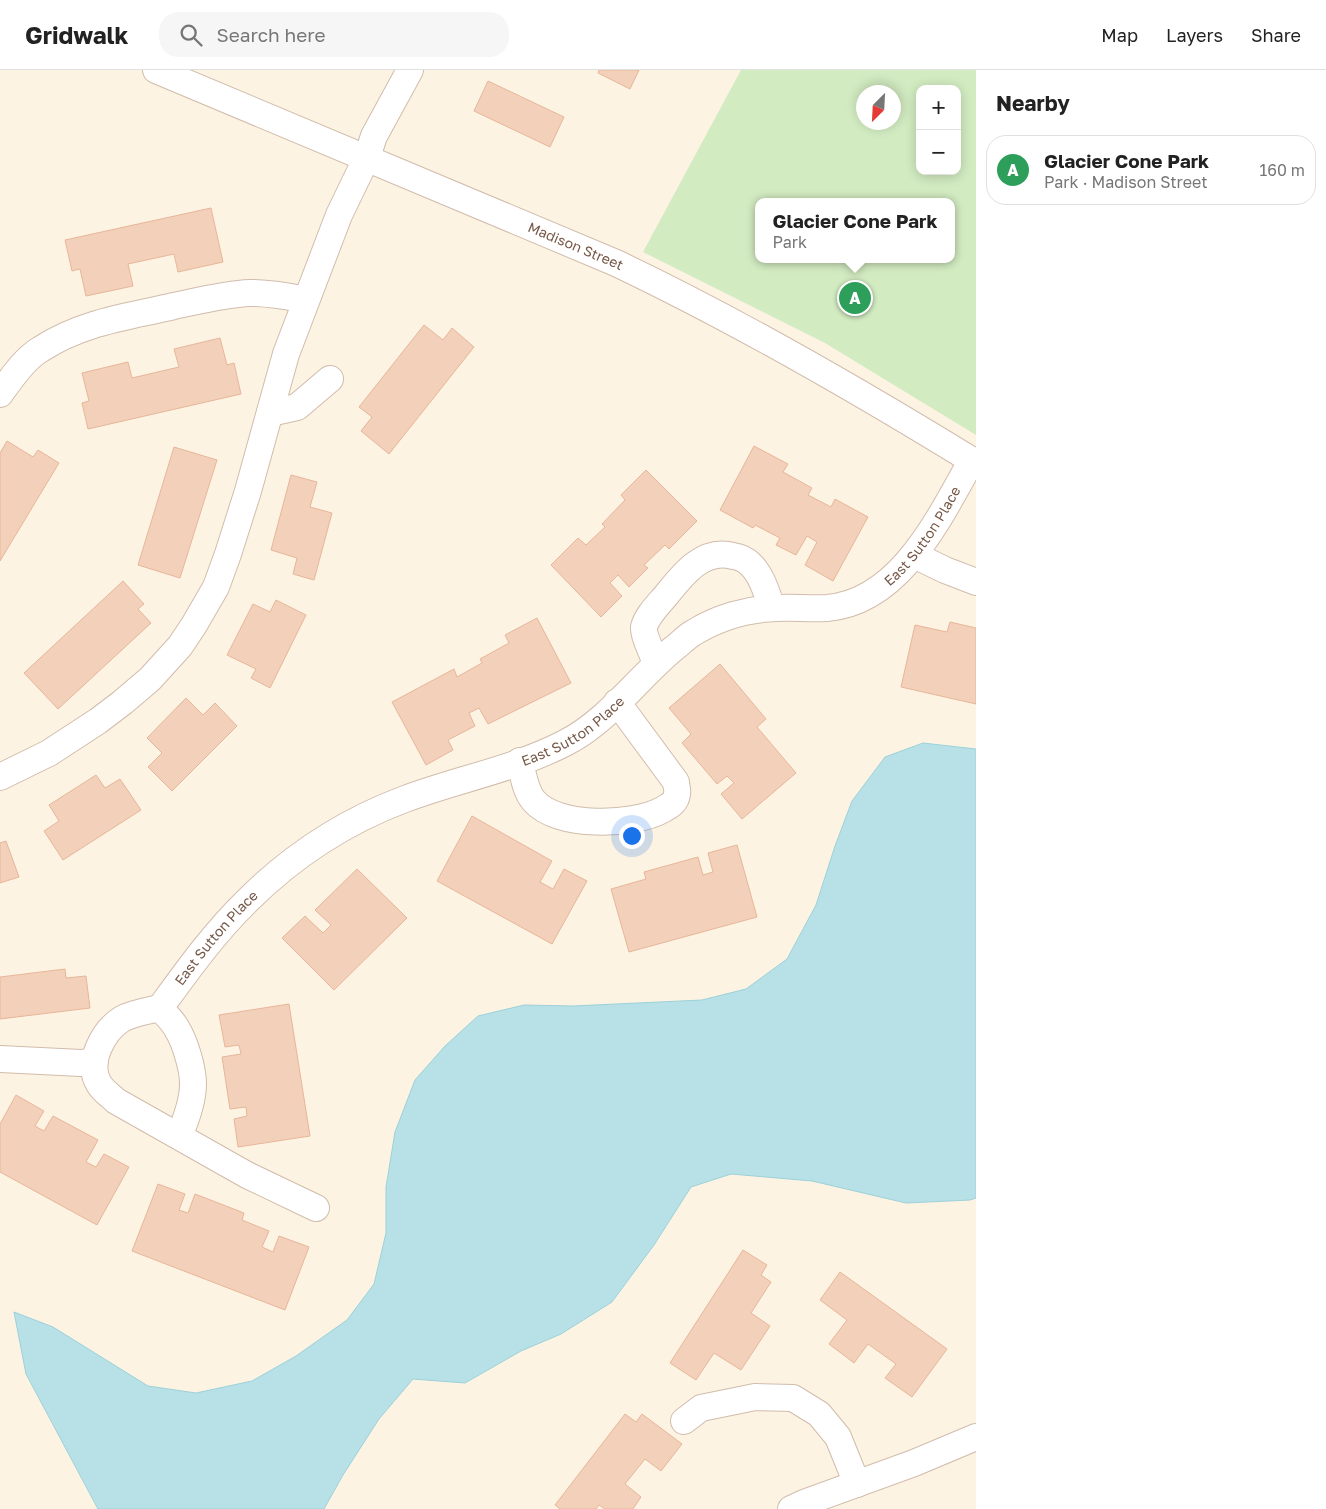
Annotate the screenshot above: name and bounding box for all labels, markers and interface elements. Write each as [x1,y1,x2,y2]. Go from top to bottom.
search box [159,12,509,57]
text: Gridwalk [25,20,129,49]
icon: search [177,21,205,49]
text: Search here [217,23,325,46]
text: Map [1101,24,1138,46]
text: Layers [1166,24,1223,46]
text: Share [1251,24,1301,46]
north arrow [856,85,901,130]
map controls [916,85,961,175]
button: + [916,85,961,130]
text: Nearby [996,90,1070,116]
button: − [916,130,961,175]
text: Glacier Cone Park [1044,149,1209,172]
text: A [1007,160,1019,180]
text: 160 m [1259,160,1305,180]
text: Park · Madison Street [1044,172,1208,192]
popup [755,198,955,263]
text: Glacier Cone Park [772,209,938,232]
street label: Madison Street [526,218,626,273]
text: Park [772,232,807,252]
pin: A [839,279,871,317]
street label: East Sutton Place [880,483,964,589]
street label: East Sutton Place [519,692,627,769]
your location [619,823,645,849]
street label: East Sutton Place [171,886,261,988]

